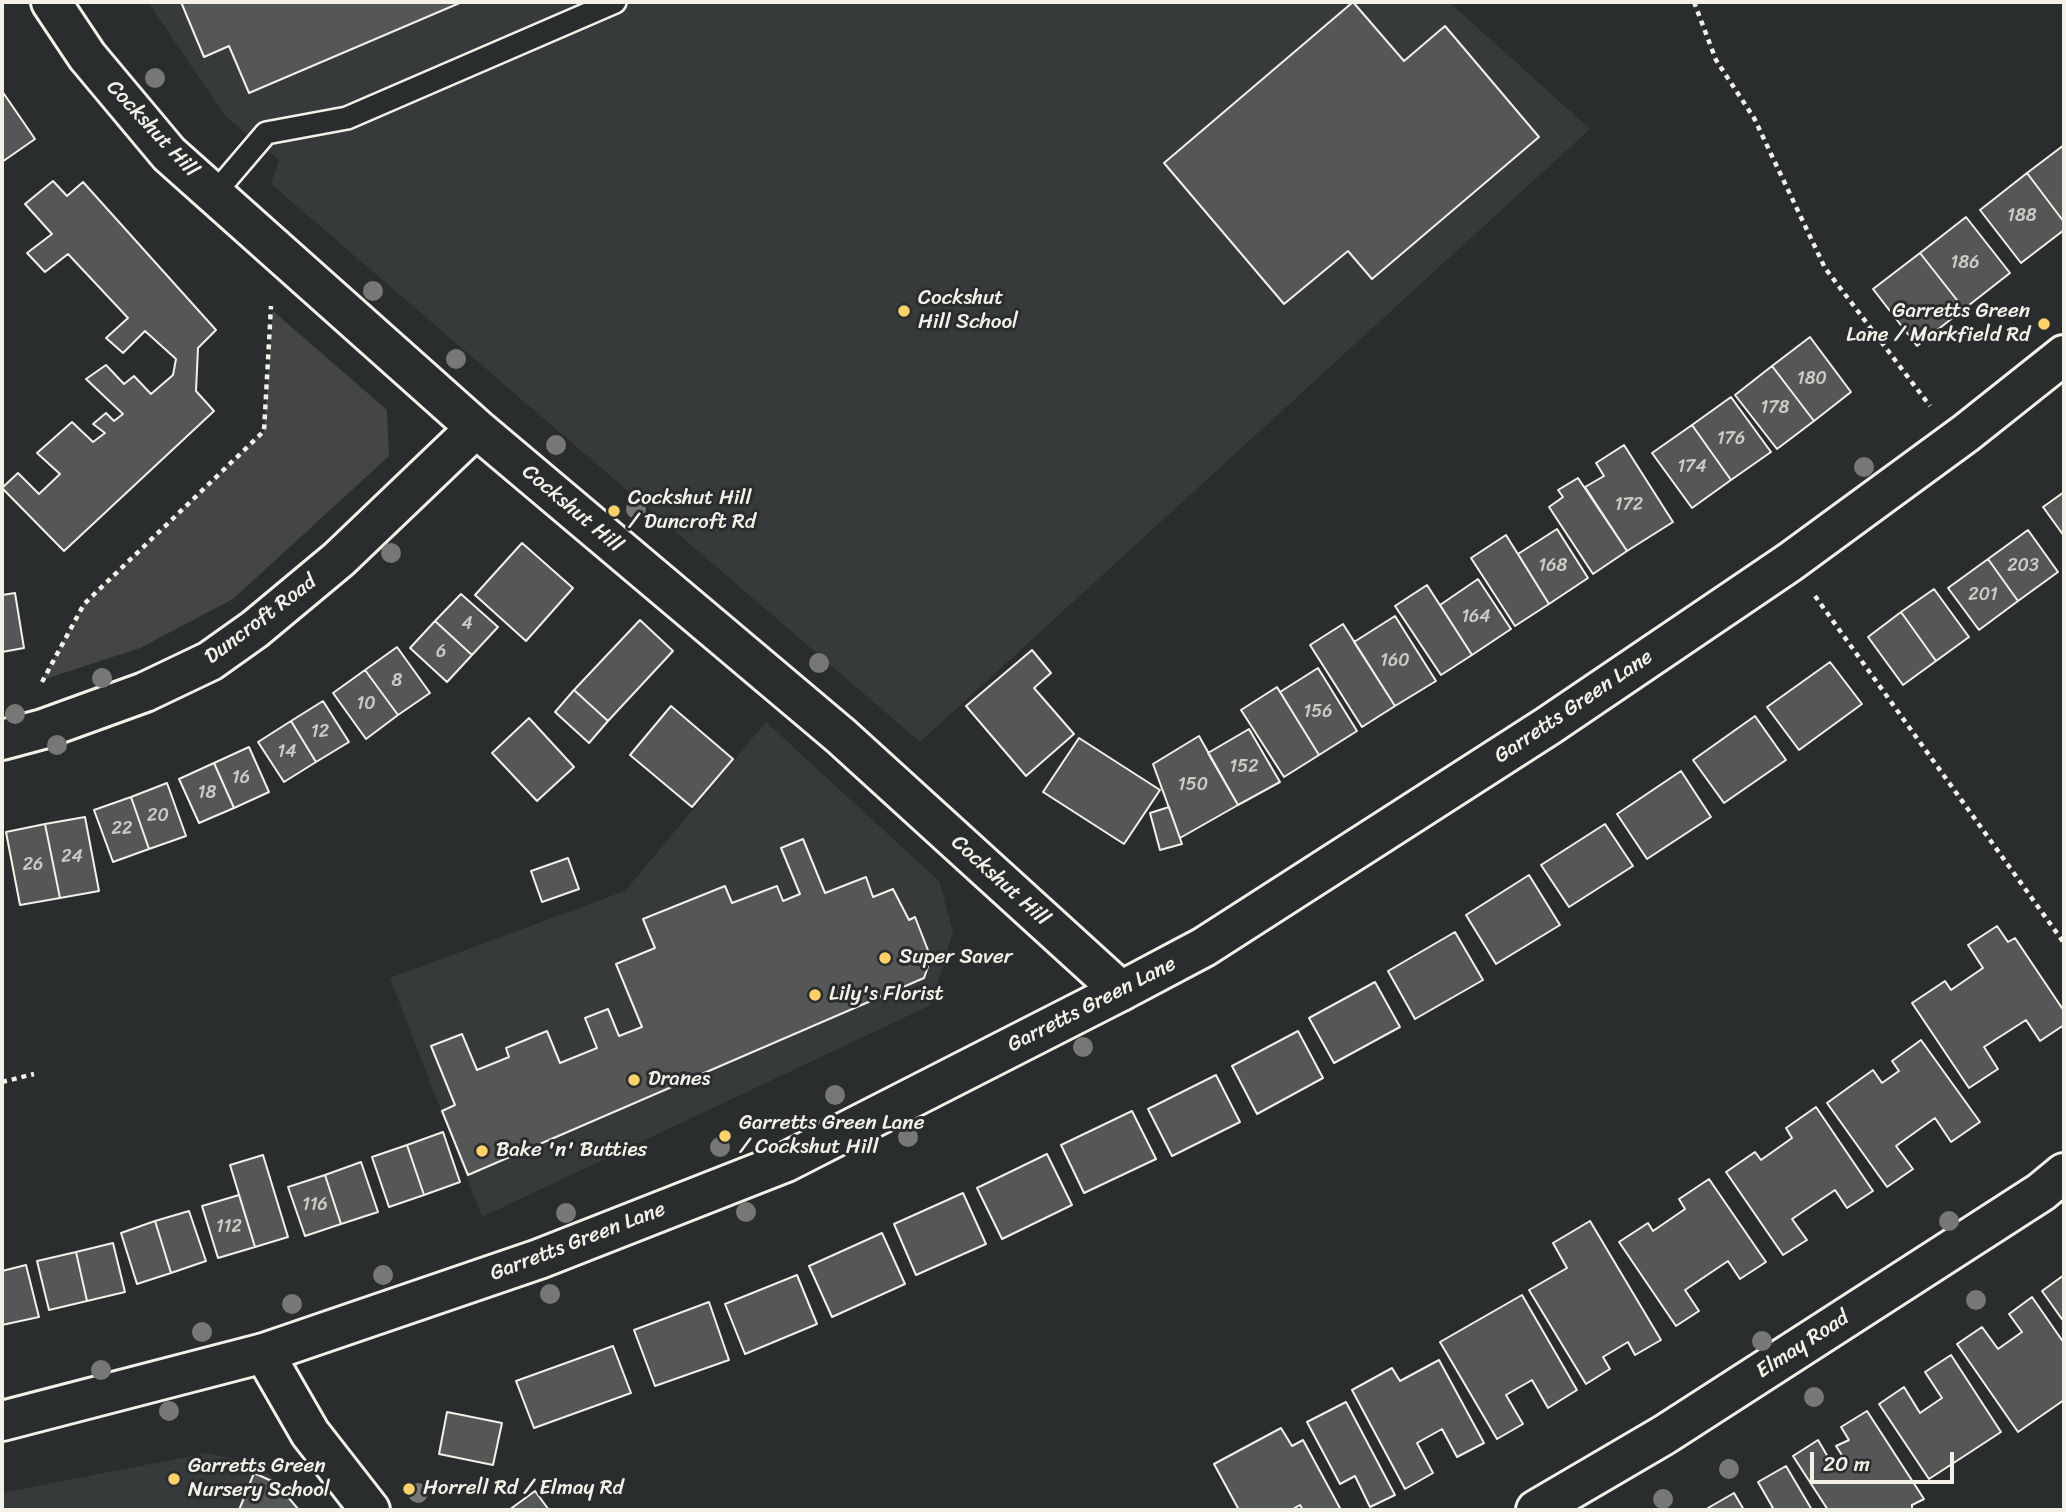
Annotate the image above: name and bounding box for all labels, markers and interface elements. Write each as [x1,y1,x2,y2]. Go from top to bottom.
street label: Cockshut Hill [101,75,203,183]
house number: 188 [2007,205,2037,227]
house number: 186 [1951,252,1979,274]
place label: Cockshut Hill School [918,286,1018,336]
place label: Garretts Green Lane / Markfield Rd [1846,299,2030,349]
marker: Cockshut Hill School [896,303,912,319]
marker: Garretts Green Lane / Markfield Rd [2036,316,2052,332]
house number: 180 [1797,368,1827,390]
house number: 178 [1761,397,1789,419]
house number: 176 [1717,428,1745,450]
house number: 174 [1677,456,1707,478]
street label: Cockshut Hill [517,460,627,558]
place label: Cockshut Hill / Duncroft Rd [628,486,756,536]
house number: 172 [1615,494,1643,516]
marker: Cockshut Hill / Duncroft Rd [606,503,622,519]
house number: 168 [1539,555,1567,577]
house number: 203 [2007,555,2039,577]
street label: Duncroft Road [200,570,322,670]
house number: 201 [1968,584,1998,606]
house number: 164 [1461,606,1491,628]
house number: 4 [461,613,473,635]
house number: 6 [436,641,446,663]
street label: Garretts Green Lane [1490,645,1658,769]
house number: 160 [1380,650,1410,672]
house number: 8 [392,670,402,692]
house number: 10 [356,693,376,715]
house number: 156 [1304,701,1332,723]
house number: 12 [311,721,329,743]
house number: 14 [278,741,296,763]
house number: 152 [1229,756,1259,778]
house number: 16 [232,767,250,789]
house number: 150 [1178,774,1208,796]
house number: 18 [198,782,216,804]
house number: 20 [147,805,169,827]
house number: 22 [112,818,132,840]
street label: Cockshut Hill [946,830,1054,932]
house number: 24 [61,846,83,868]
house number: 26 [23,854,43,876]
place label: Super Saver [899,945,1012,971]
marker: Super Saver [877,950,893,966]
street label: Garretts Green Lane [1004,952,1180,1058]
place label: Lily's Florist [829,982,944,1008]
marker: Lily's Florist [807,987,823,1003]
place label: Dranes [648,1067,710,1093]
marker: Dranes [626,1072,642,1088]
place label: Garretts Green Lane / Cockshut Hill [739,1111,924,1161]
marker: Garretts Green Lane / Cockshut Hill [717,1128,733,1144]
place label: Bake 'n' Butties [496,1138,647,1164]
marker: Bake 'n' Butties [474,1143,490,1159]
house number: 116 [302,1194,328,1216]
street label: Garretts Green Lane [487,1197,669,1287]
house number: 112 [216,1216,242,1238]
street label: Elmay Road [1752,1306,1854,1384]
scale bar [1814,1438,1958,1482]
text: 20 m [1823,1445,1870,1483]
place label: Garretts Green Nursery School [188,1454,330,1504]
marker: Garretts Green Nursery School [166,1471,182,1487]
place label: Horrell Rd / Elmay Rd [423,1476,623,1502]
marker: Horrell Rd / Elmay Rd [401,1481,417,1497]

